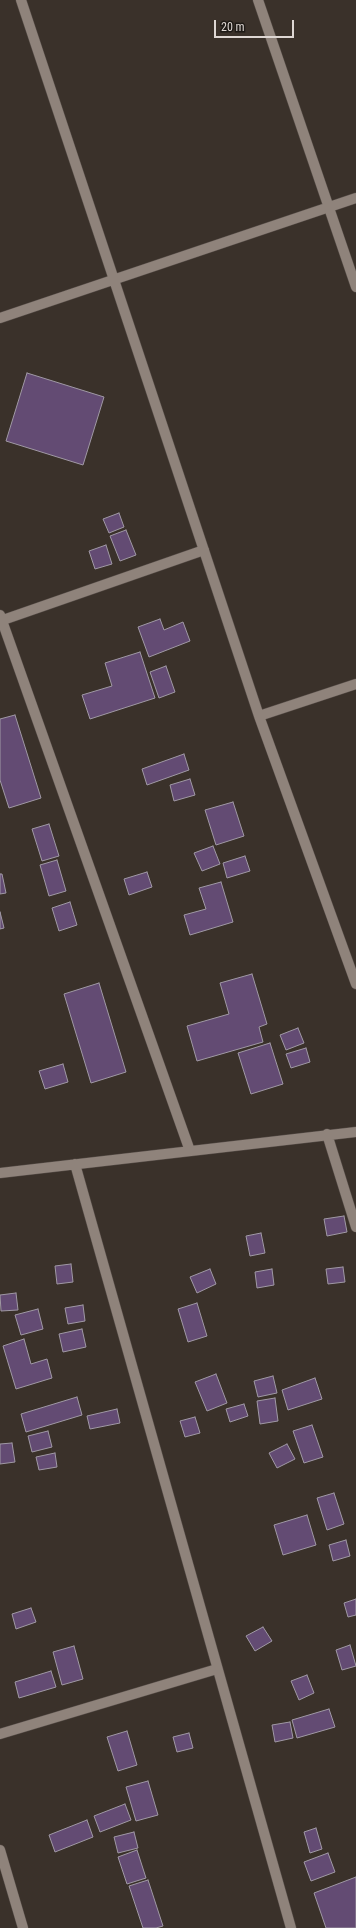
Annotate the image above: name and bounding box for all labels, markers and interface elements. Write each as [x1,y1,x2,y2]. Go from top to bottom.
scale bar [216,12,296,38]
text: 20 m [221,20,245,34]

